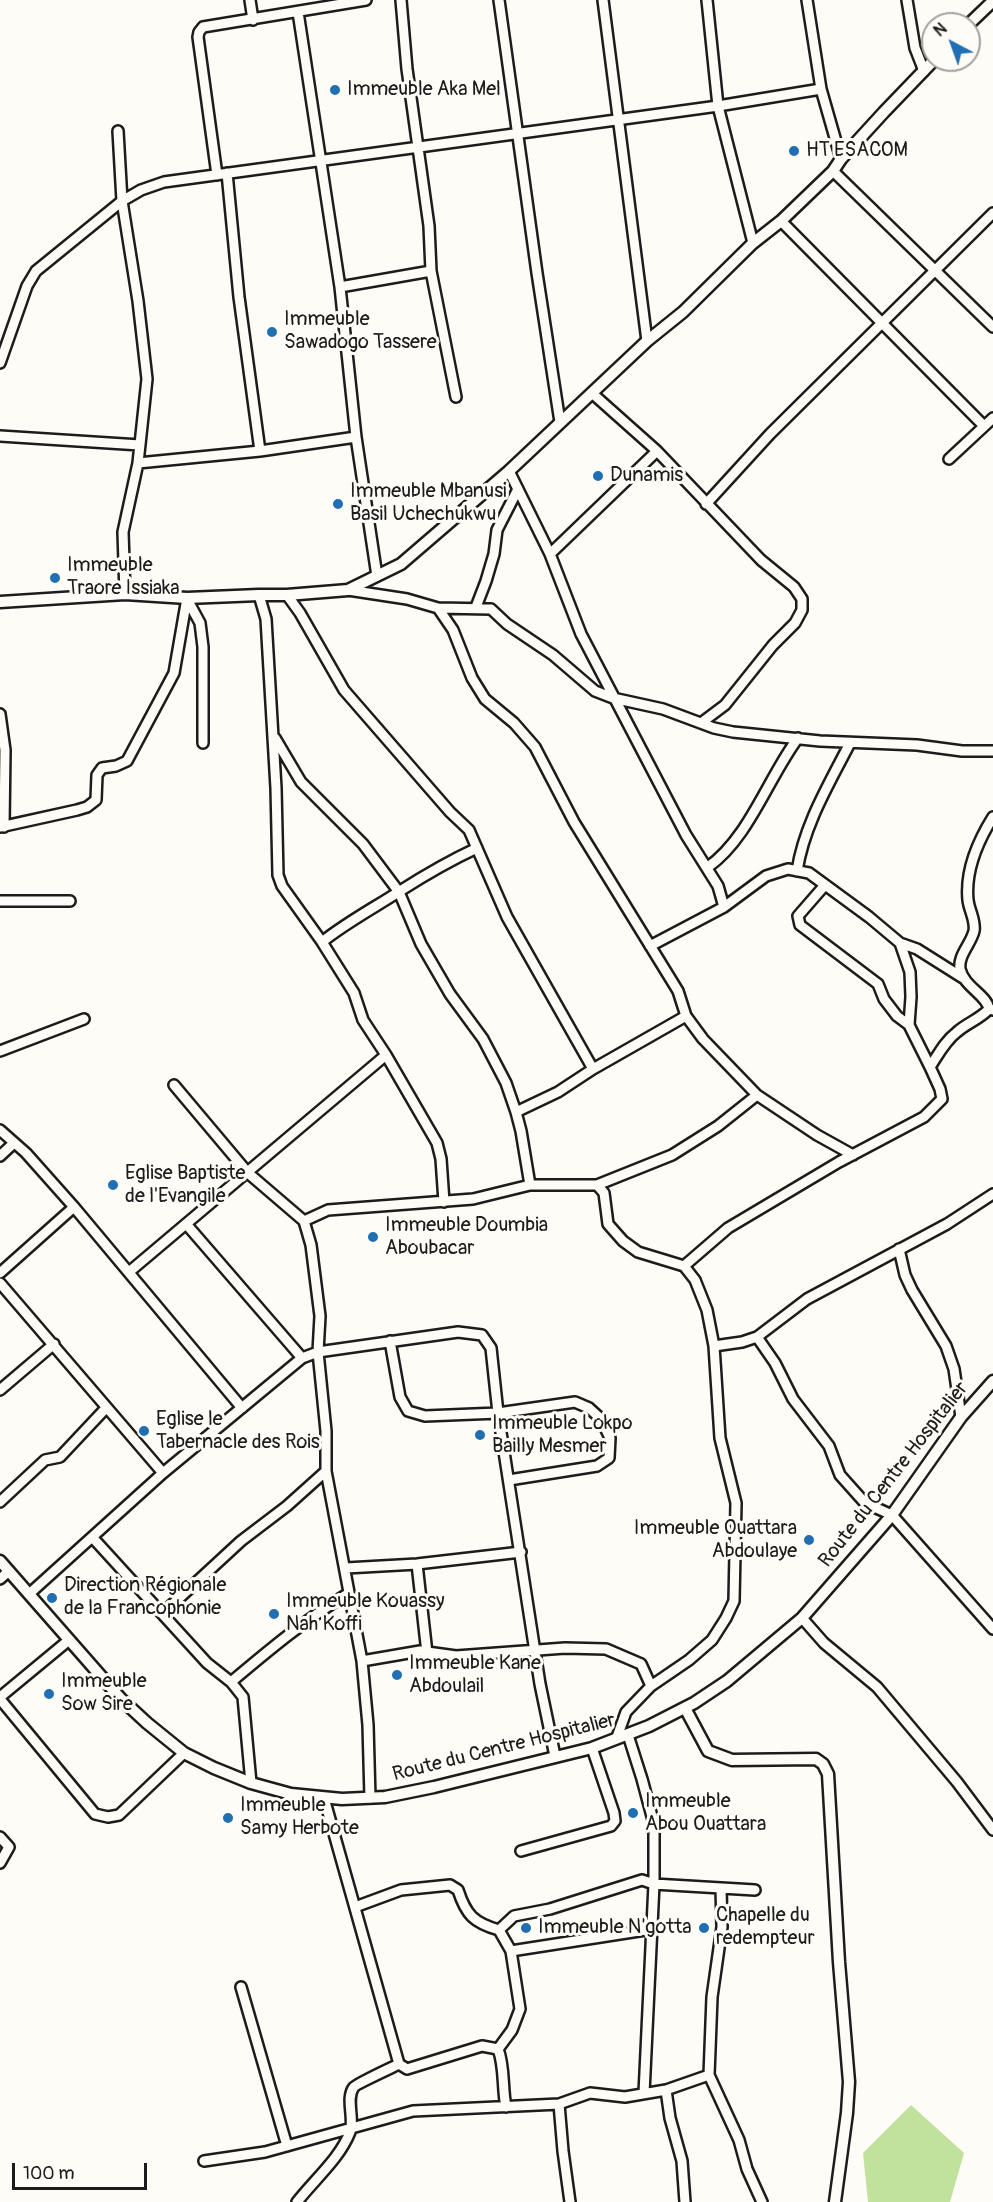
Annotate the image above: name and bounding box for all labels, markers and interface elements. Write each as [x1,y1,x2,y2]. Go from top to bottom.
north arrow [921,12,981,72]
text: N [930,19,951,41]
place label: Immeuble Aka Mel [347,78,501,102]
marker: Immeuble Aka Mel [328,83,342,97]
place label: HT ESACOM [806,139,908,163]
marker: HT ESACOM [787,144,801,158]
place label: Immeuble Sawadogo Tassere [284,308,437,355]
marker: Immeuble Sawadogo Tassere [265,325,279,339]
place label: Dunamis [610,464,683,488]
marker: Dunamis [591,469,605,483]
place label: Immeuble Mbanusi Basil Uchechukwu [350,480,507,527]
marker: Immeuble Mbanusi Basil Uchechukwu [331,497,345,511]
place label: Immeuble Traore Issiaka [67,554,180,601]
marker: Immeuble Traore Issiaka [48,571,62,585]
place label: Eglise Baptiste de l'Evangile [125,1162,245,1209]
marker: Eglise Baptiste de l'Evangile [106,1178,120,1192]
place label: Immeuble Doumbia Aboubacar [385,1214,548,1261]
marker: Immeuble Doumbia Aboubacar [366,1230,380,1244]
street label: Route du Centre Hospitalier [814,1377,974,1573]
place label: Eglise le Tabernacle des Rois [156,1408,320,1455]
place label: Immeuble Lokpo Bailly Mesmer [492,1412,632,1459]
marker: Eglise le Tabernacle des Rois [137,1424,151,1438]
marker: Immeuble Lokpo Bailly Mesmer [473,1428,487,1442]
place label: Immeuble Ouattara Abdoulaye [634,1517,797,1564]
marker: Immeuble Ouattara Abdoulaye [802,1533,816,1547]
place label: Direction Régionale de la Francophonie [64,1574,226,1621]
place label: Immeuble Kouassy Nah Koffi [286,1590,444,1637]
marker: Direction Régionale de la Francophonie [45,1591,59,1605]
marker: Immeuble Kouassy Nah Koffi [267,1607,281,1621]
place label: Immeuble Kane Abdoulail [409,1652,541,1699]
marker: Immeuble Kane Abdoulail [390,1668,404,1682]
place label: Immeuble Sow Sire [61,1670,147,1717]
marker: Immeuble Sow Sire [42,1687,56,1701]
street label: Route du Centre Hospitalier [390,1709,618,1787]
place label: Immeuble Abou Ouattara [645,1790,766,1837]
place label: Immeuble Samy Herbote [240,1794,359,1841]
marker: Immeuble Abou Ouattara [626,1806,640,1820]
marker: Immeuble Samy Herbote [221,1811,235,1825]
place label: Chapelle du redempteur [716,1904,815,1951]
place label: Immeuble N'gotta [538,1916,692,1940]
marker: Immeuble N'gotta [519,1921,533,1935]
marker: Chapelle du redempteur [697,1921,711,1935]
scale bar [15,2151,150,2189]
text: 100 m [23,2162,75,2185]

